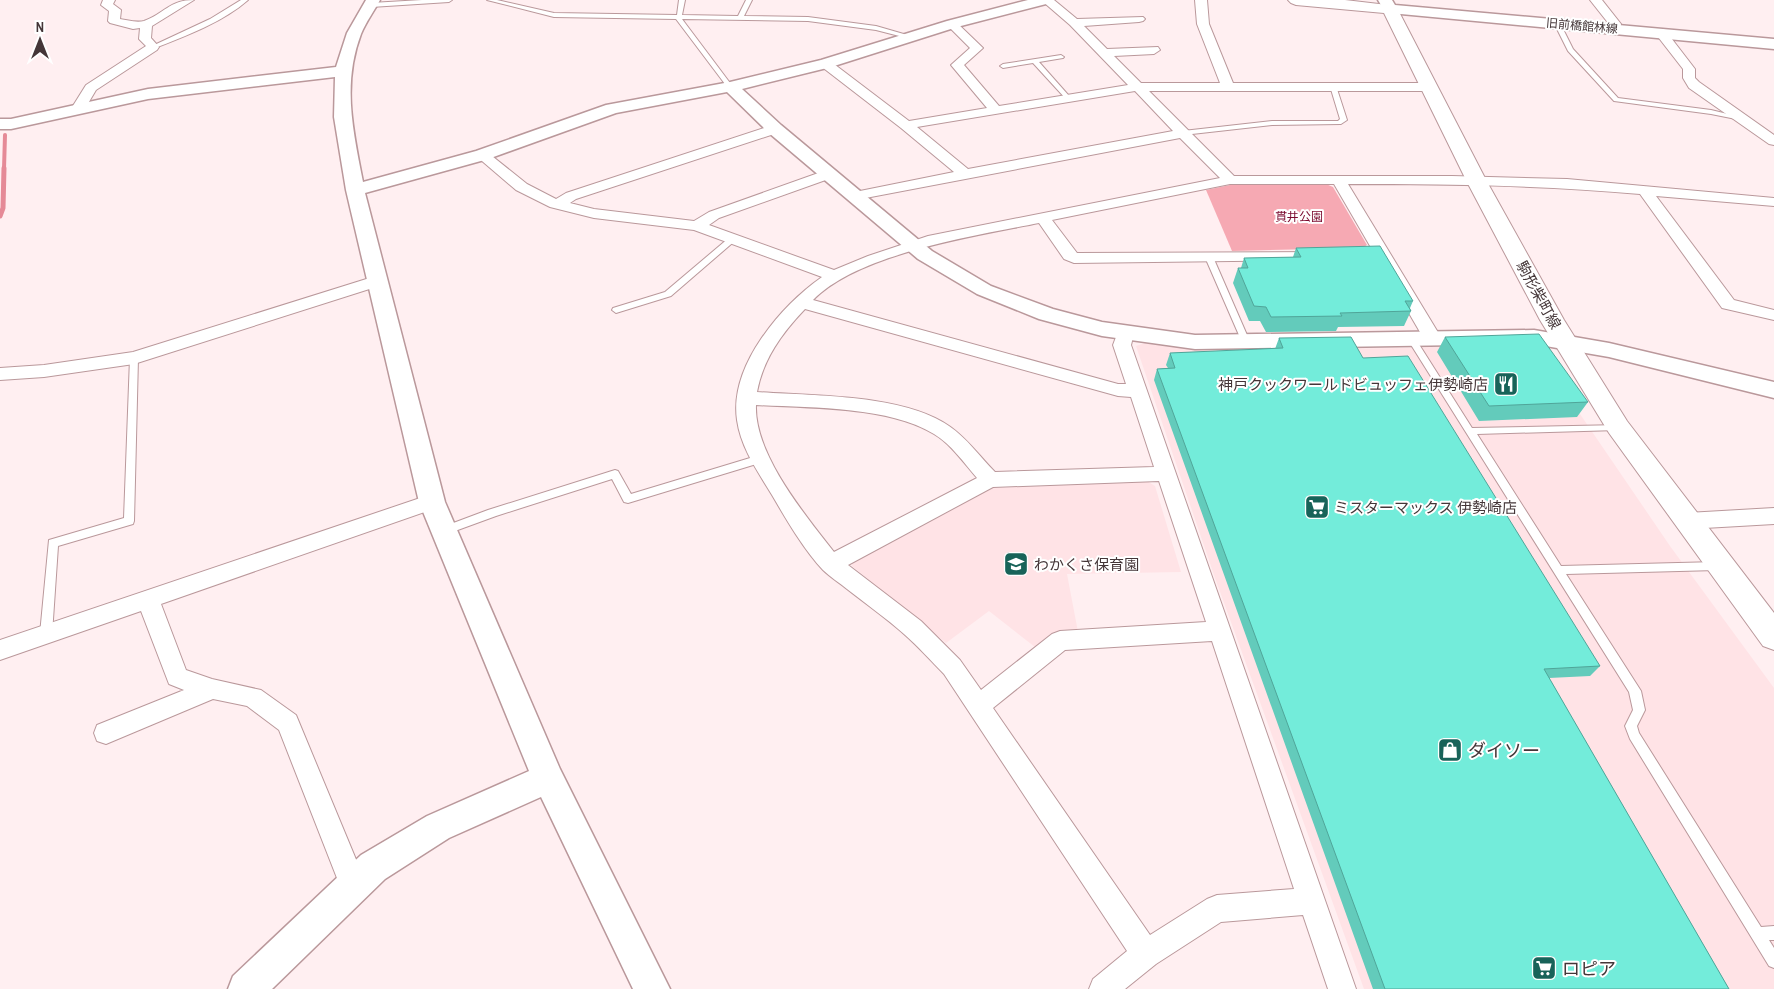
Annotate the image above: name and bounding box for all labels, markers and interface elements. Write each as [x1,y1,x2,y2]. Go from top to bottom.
north arrow [15,15,65,65]
street label: 旧前橋館林線 [1545,15,1619,37]
text: N [36,18,44,36]
park label: 貫井公園 [1275,209,1323,225]
street label: 駒形柴町線 [1512,257,1566,333]
restaurant icon: 神戸クックワールドビュッフェ伊勢崎店 [1493,371,1519,397]
place label: 神戸クックワールドビュッフェ伊勢崎店 [1218,374,1488,395]
supermarket icon: ミスターマックス 伊勢崎店 [1304,494,1330,520]
place label: ミスターマックス 伊勢崎店 [1334,497,1517,518]
school or university icon: わかくさ保育園 [1003,551,1029,577]
place label: わかくさ保育園 [1034,554,1139,575]
shop icon: ダイソー [1437,737,1463,763]
place label: ダイソー [1468,738,1540,763]
supermarket icon: ロピア [1531,955,1557,981]
place label: ロピア [1562,956,1616,981]

